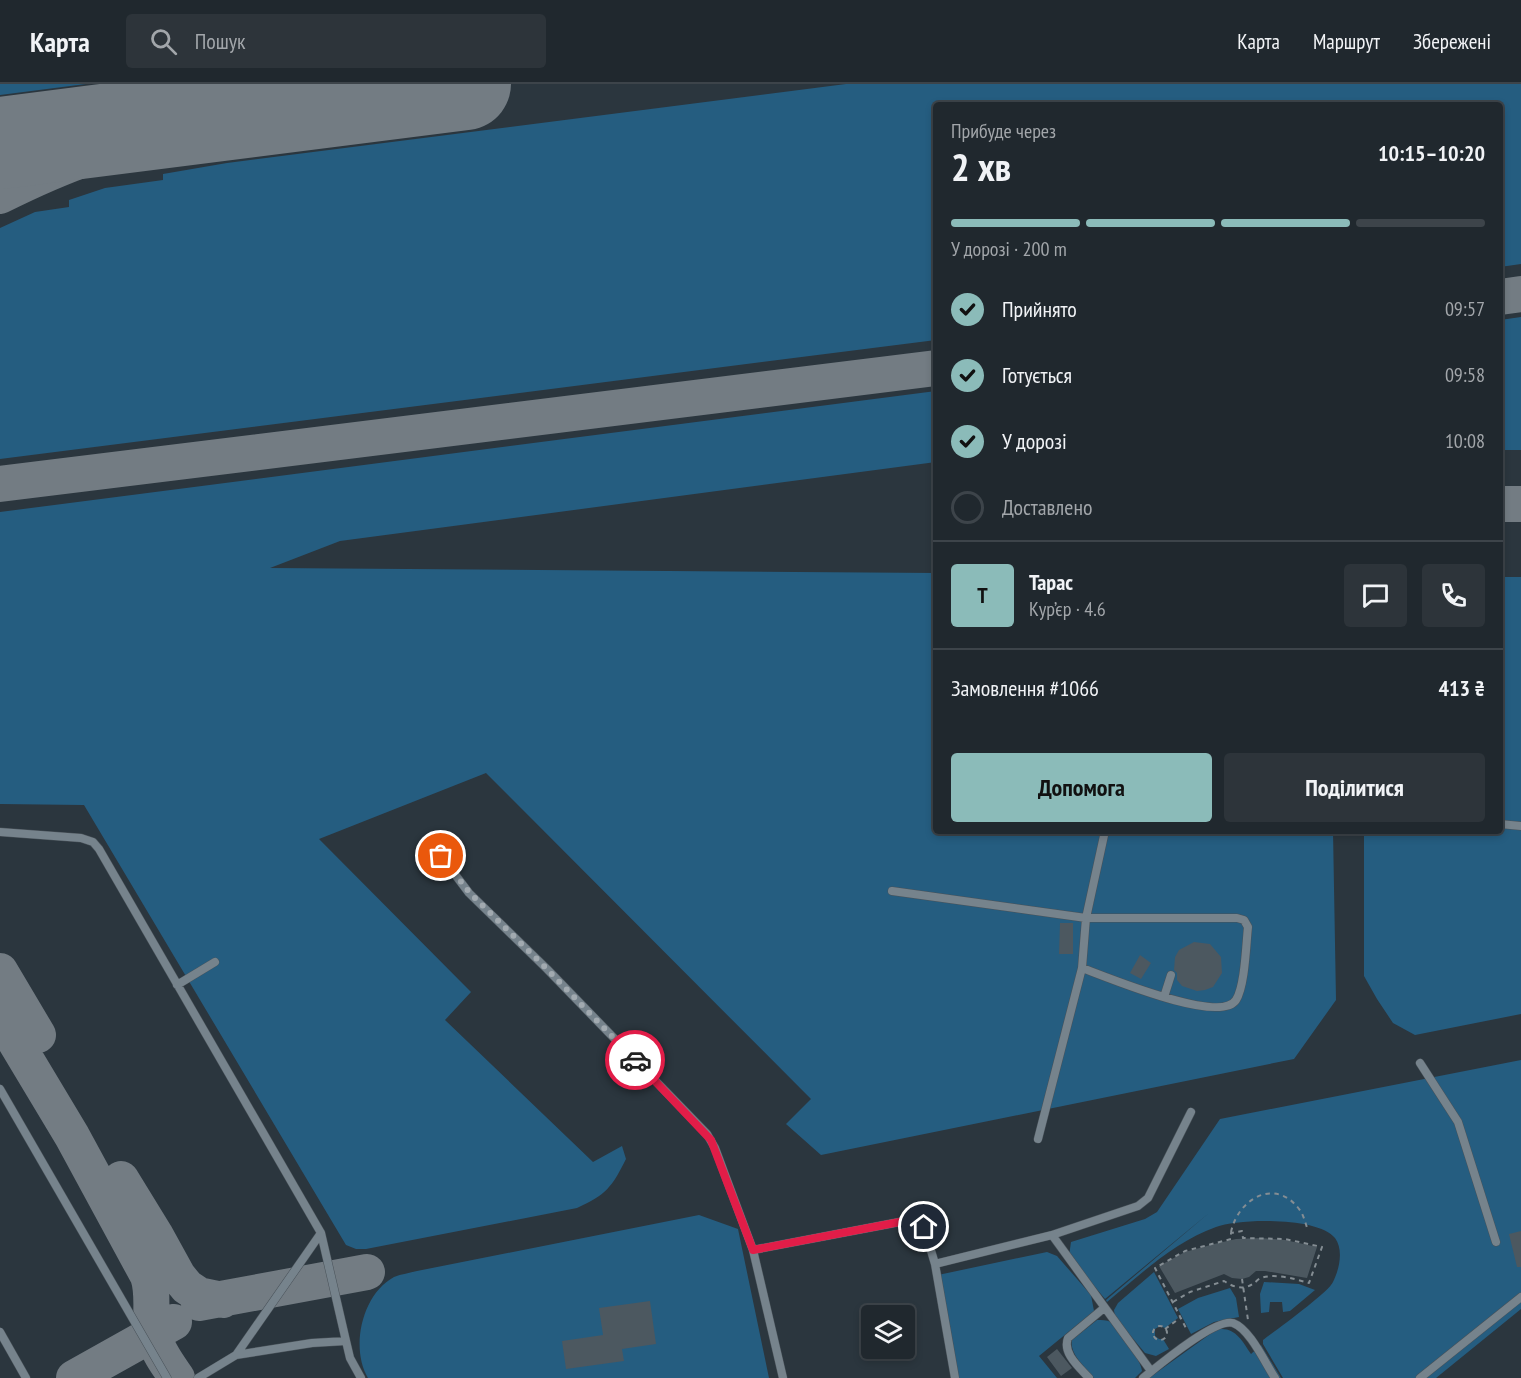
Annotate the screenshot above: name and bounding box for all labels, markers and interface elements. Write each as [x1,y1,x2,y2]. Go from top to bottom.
search box [126,14,546,68]
text: Карта [30,23,90,60]
icon: search [147,25,180,58]
text: Пошук [195,27,246,55]
text: Карта [1237,28,1280,55]
text: Маршрут [1313,28,1380,55]
text: Збережені [1413,28,1491,55]
text: Прибуде через [951,118,1056,144]
text: 10:15–10:20 [1378,139,1485,167]
text: 2 хв [951,141,1011,192]
text: У дорозі · 200 m [951,236,1067,262]
icon: check [951,293,984,326]
text: Прийнято [1002,295,1077,323]
text: 09:57 [1445,296,1485,322]
icon: check [951,359,984,392]
text: Готується [1002,361,1072,389]
text: 09:58 [1445,362,1485,388]
icon: check [951,425,984,458]
text: У дорозі [1002,427,1067,455]
text: 10:08 [1445,428,1485,454]
text: Доставлено [1002,493,1092,521]
button: chat [1344,564,1407,627]
button: phone [1422,564,1485,627]
text: Тарас [1029,568,1073,596]
text: Т [977,581,988,609]
text: Кур’єр · 4.6 [1029,596,1106,622]
text: Замовлення #1066 [951,674,1099,702]
text: 413 ₴ [1438,674,1485,702]
button: Допомога [951,753,1212,822]
button: Поділитися [1224,753,1485,822]
pin [415,830,466,881]
icon: bag [424,839,457,872]
courier [605,1030,665,1090]
icon: car [619,1044,652,1077]
pin [898,1201,949,1252]
icon: home [907,1210,940,1243]
map controls [861,1305,915,1359]
button: layers [861,1305,915,1359]

